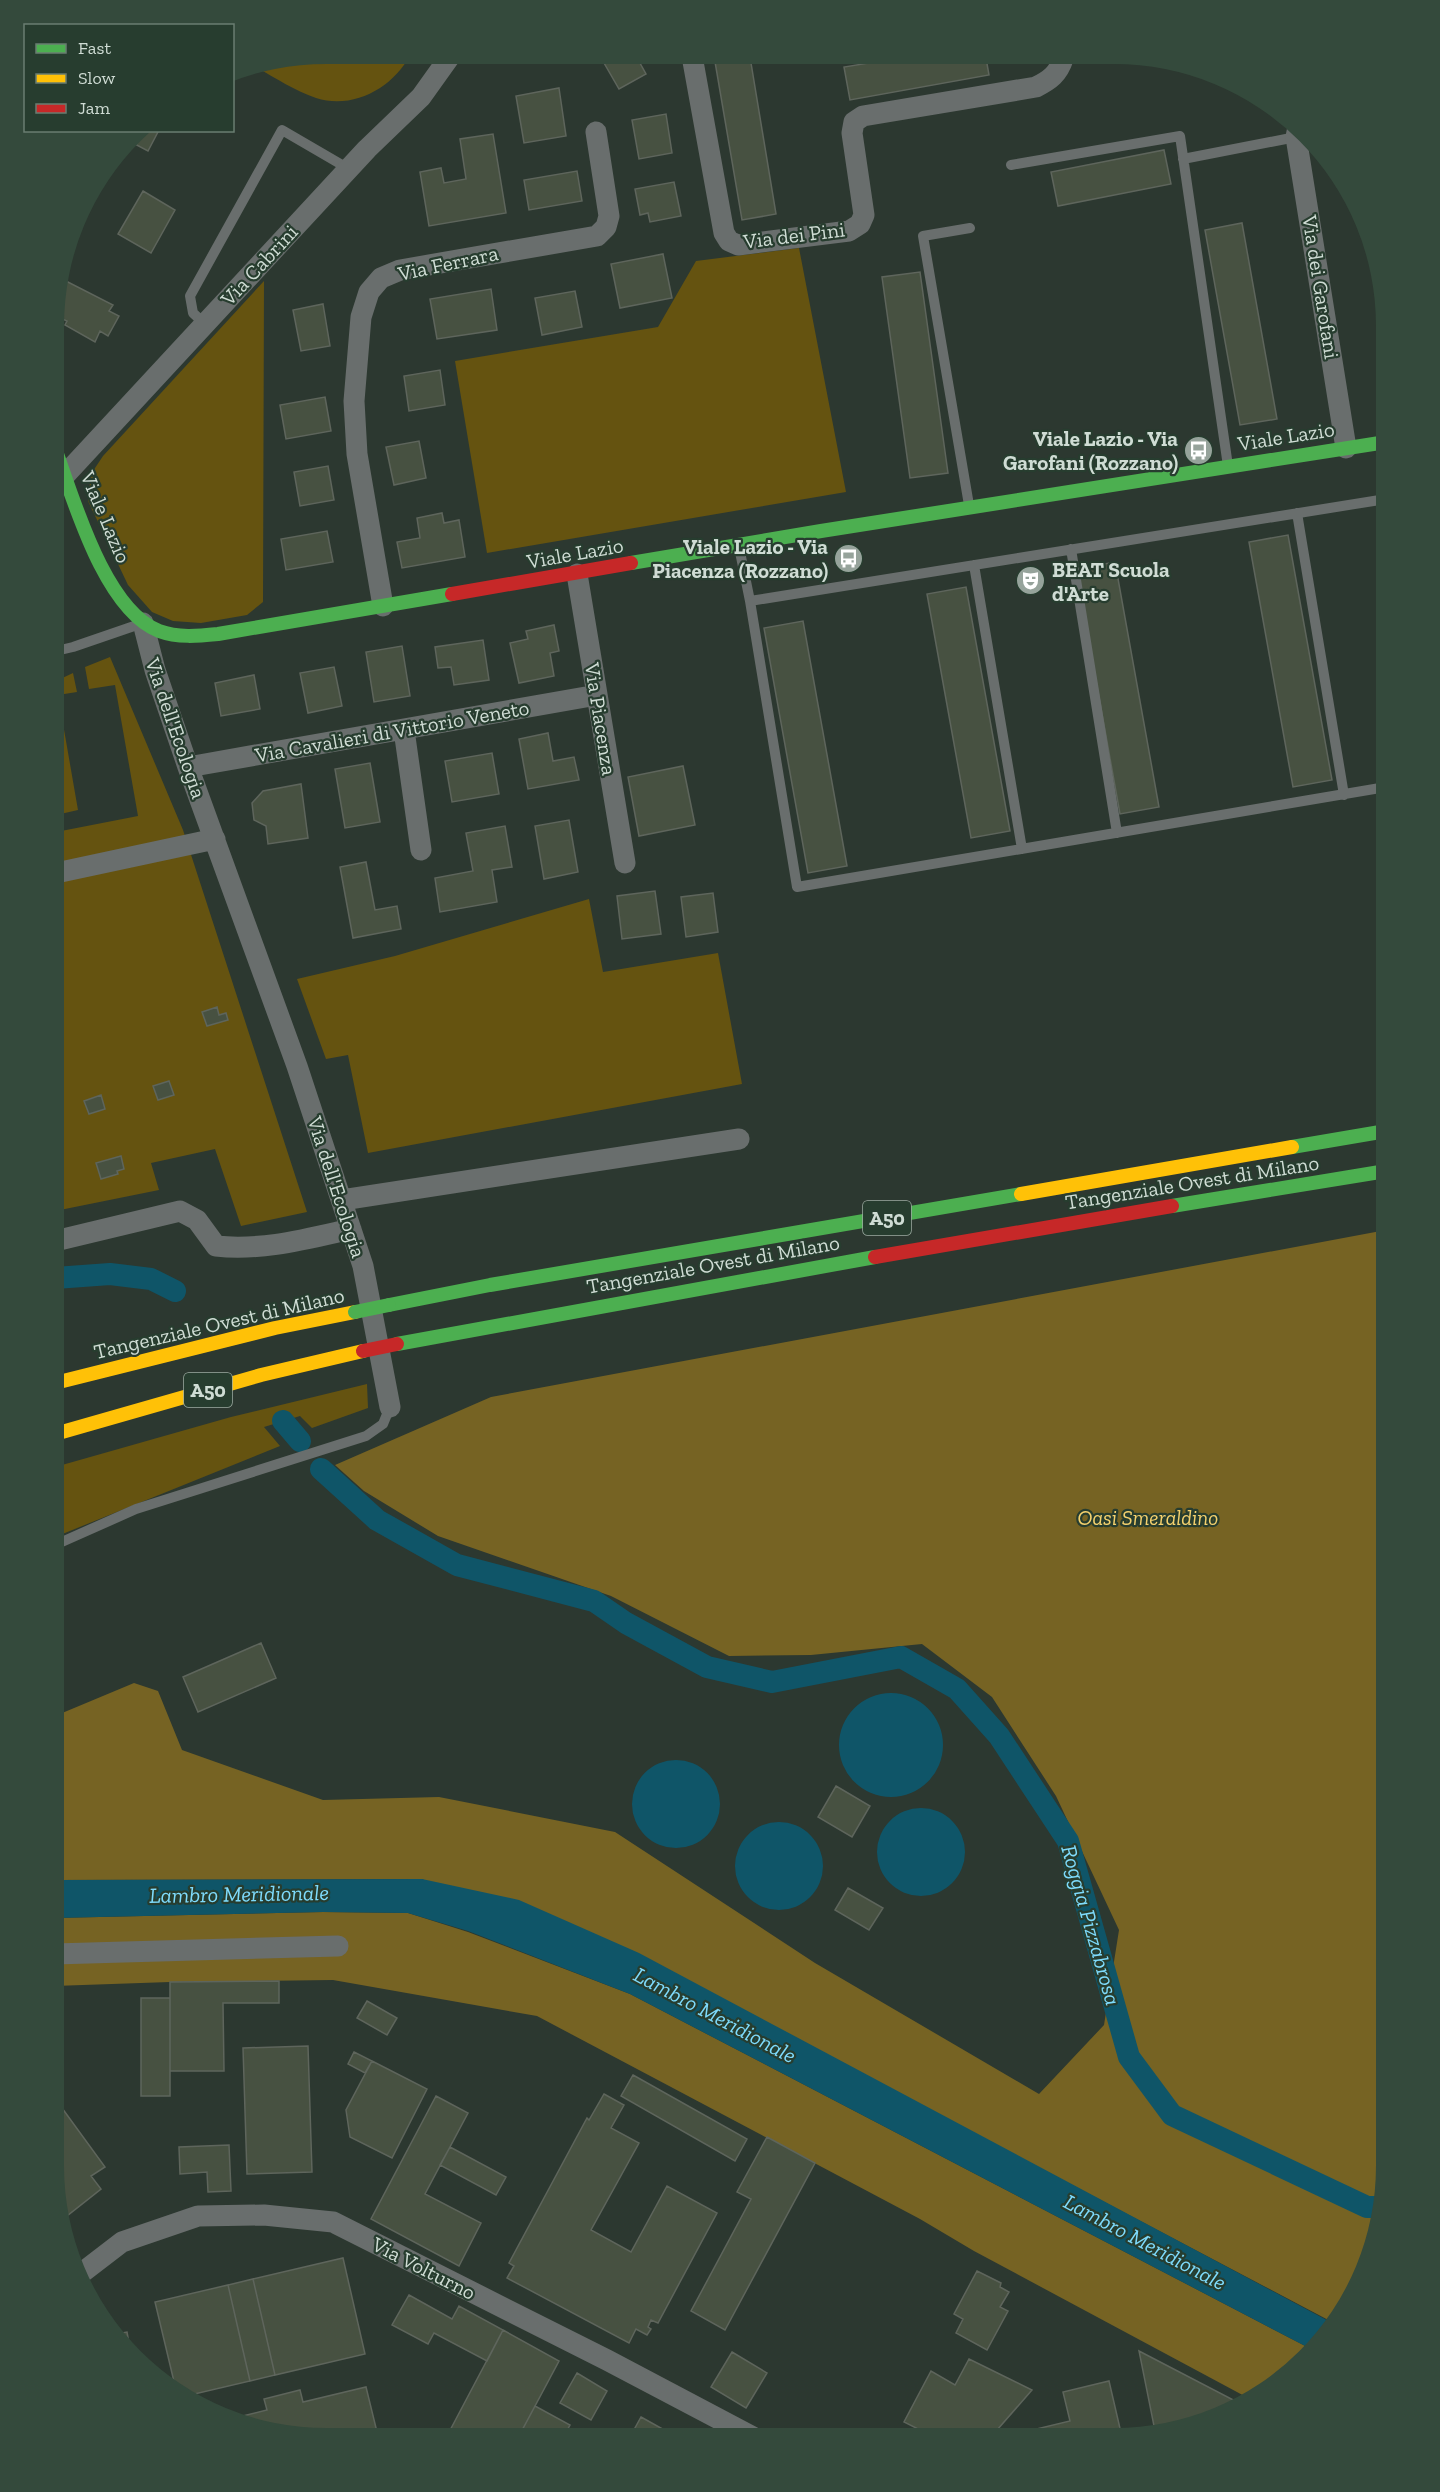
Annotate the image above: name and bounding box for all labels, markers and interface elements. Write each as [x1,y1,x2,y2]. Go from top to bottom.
legend [24,24,234,132]
text: Fast [78,37,111,59]
text: Slow [78,67,115,89]
text: Jam [78,97,110,119]
street label: Via dei Garofani [1297,212,1345,361]
street label: Via dei Pini [741,216,846,254]
street label: Via Cabrini [215,219,303,311]
street label: Via Ferrara [395,240,500,286]
street label: Viale Lazio [1235,416,1336,456]
place label: Viale Lazio - Via Garofani (Rozzano) [1003,426,1178,475]
bus stop icon: Viale Lazio - Via Garofani (Rozzano) [1183,434,1215,466]
street label: Viale Lazio [75,466,137,567]
street label: Viale Lazio [524,532,625,574]
place label: Viale Lazio - Via Piacenza (Rozzano) [652,534,828,583]
bus stop icon: Viale Lazio - Via Piacenza (Rozzano) [833,542,865,574]
place label: BEAT Scuola d'Arte [1052,557,1170,606]
theatre icon: BEAT Scuola d'Arte [1015,565,1047,597]
street label: Via dell'Ecologia [140,653,212,802]
street label: Via Piacenza [580,660,622,777]
street label: Via Cavalieri di Vittorio Veneto [252,695,531,768]
street label: Via dell'Ecologia [302,1112,372,1261]
street label: Tangenziale Ovest di Milano [1063,1150,1321,1214]
road number: A50 [863,1201,911,1235]
street label: Tangenziale Ovest di Milano [585,1229,841,1299]
street label: Tangenziale Ovest di Milano [91,1282,347,1364]
road number: A50 [184,1373,232,1407]
park label: Oasi Smeraldino [1078,1505,1218,1530]
water label: Roggia Pizzabrosa [1055,1842,1127,2008]
water label: Lambro Meridionale [149,1879,329,1909]
water label: Lambro Meridionale [629,1961,801,2069]
water label: Lambro Meridionale [1059,2188,1231,2296]
street label: Via Volturno [367,2231,480,2305]

